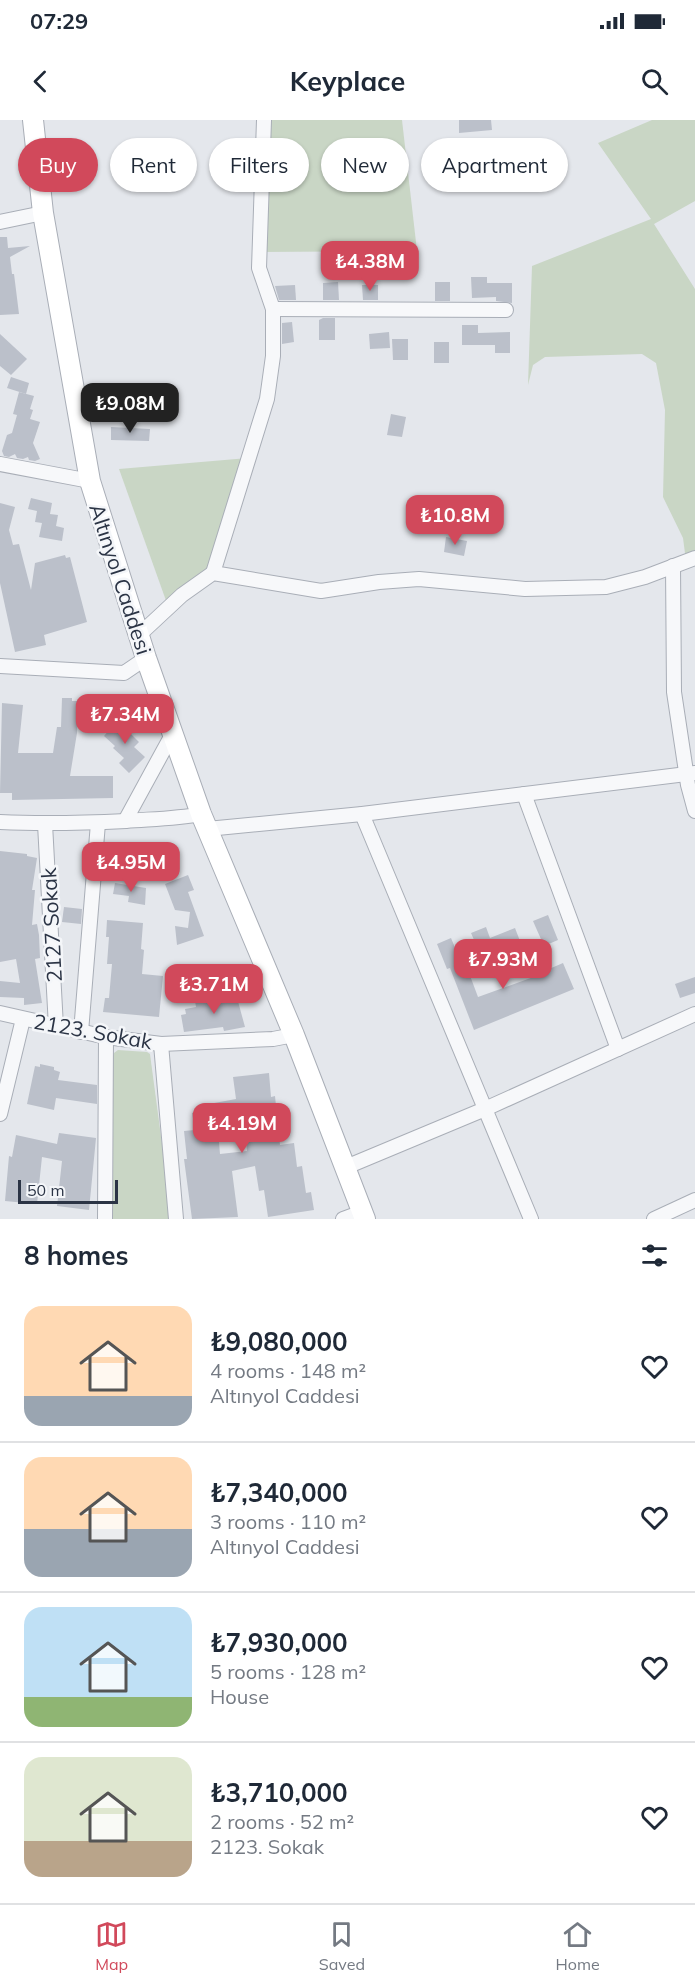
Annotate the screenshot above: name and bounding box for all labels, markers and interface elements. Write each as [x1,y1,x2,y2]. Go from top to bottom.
text: 07:29 [30,7,88,35]
text: Keyplace [290,64,405,98]
icon: back [24,65,57,98]
icon: search [638,65,671,98]
chip: Buy [18,138,98,192]
chip: Rent [110,138,197,192]
chip: Filters [209,138,309,192]
chip: New [321,138,409,192]
chip: Apartment [421,138,568,192]
pin: ₺4.38M [321,241,419,292]
text: ₺4.38M [335,248,405,273]
pin: ₺9.08M [81,383,179,434]
text: ₺9.08M [95,390,165,415]
pin: ₺10.8M [406,495,504,546]
street label: Altınyol Caddesi [84,500,158,658]
text: ₺10.8M [420,502,490,527]
pin: ₺7.34M [76,694,174,745]
text: ₺7.34M [90,701,160,726]
pin: ₺4.95M [82,842,180,893]
text: ₺4.95M [96,849,166,874]
street label: 2127 Sokak [35,867,67,983]
pin: ₺7.93M [454,939,552,990]
text: ₺7.93M [468,946,538,971]
pin: ₺3.71M [165,964,263,1015]
text: ₺3.71M [179,971,249,996]
street label: 2123. Sokak [32,1008,154,1054]
pin: ₺4.19M [193,1103,291,1154]
text: ₺4.19M [207,1110,277,1135]
scale bar [18,1177,118,1204]
text: 50 m [27,1180,64,1200]
text: 8 homes [24,1239,128,1272]
icon: filters [638,1239,671,1272]
text: ₺9,080,000 [210,1325,348,1358]
icon: home [72,1330,144,1402]
icon: heart [638,1350,671,1383]
text: 4 rooms · 148 m² [210,1358,366,1383]
text: Altınyol Caddesi [210,1383,360,1408]
text: ₺7,340,000 [210,1476,348,1509]
icon: home [72,1481,144,1553]
icon: heart [638,1501,671,1534]
text: 3 rooms · 110 m² [210,1509,366,1534]
text: Altınyol Caddesi [210,1534,360,1559]
text: ₺7,930,000 [210,1626,348,1659]
icon: home [72,1631,144,1703]
icon: heart [638,1651,671,1684]
text: 5 rooms · 128 m² [210,1659,366,1684]
text: House [210,1684,269,1709]
text: ₺3,710,000 [210,1776,348,1809]
icon: home [72,1781,144,1853]
icon: heart [638,1801,671,1834]
text: 2 rooms · 52 m² [210,1809,354,1834]
text: 2123. Sokak [210,1834,324,1859]
tab: Map [95,1918,128,1974]
tab: Saved [319,1918,365,1974]
tab: Home [556,1918,600,1974]

